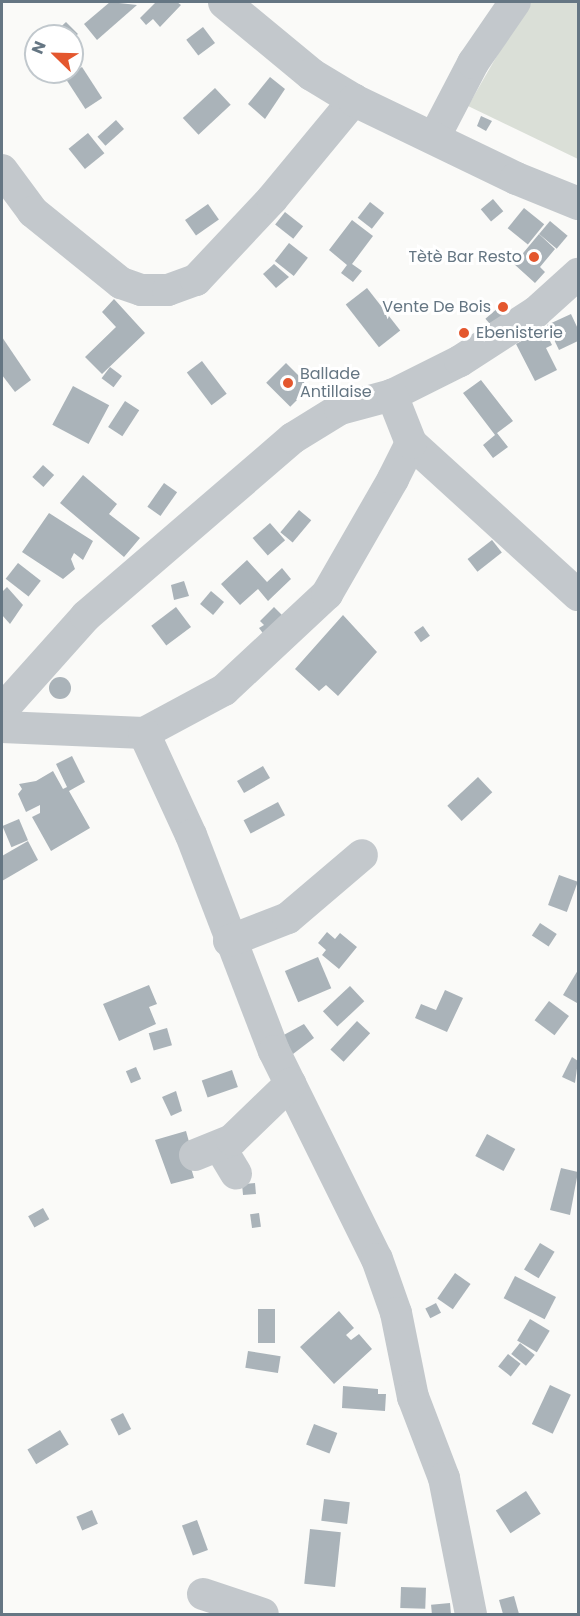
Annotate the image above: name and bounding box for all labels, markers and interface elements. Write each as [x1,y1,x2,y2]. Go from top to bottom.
north arrow [24,24,84,84]
text: N [26,38,52,58]
place label: Tètè Bar Resto [408,247,522,267]
marker: Tètè Bar Resto [527,250,541,264]
place label: Vente De Bois [382,297,491,317]
marker: Vente De Bois [496,300,510,314]
place label: Ebenisterie [476,323,563,343]
marker: Ebenisterie [457,326,471,340]
place label: Ballade Antillaise [300,364,372,402]
marker: Ballade Antillaise [281,376,295,390]

